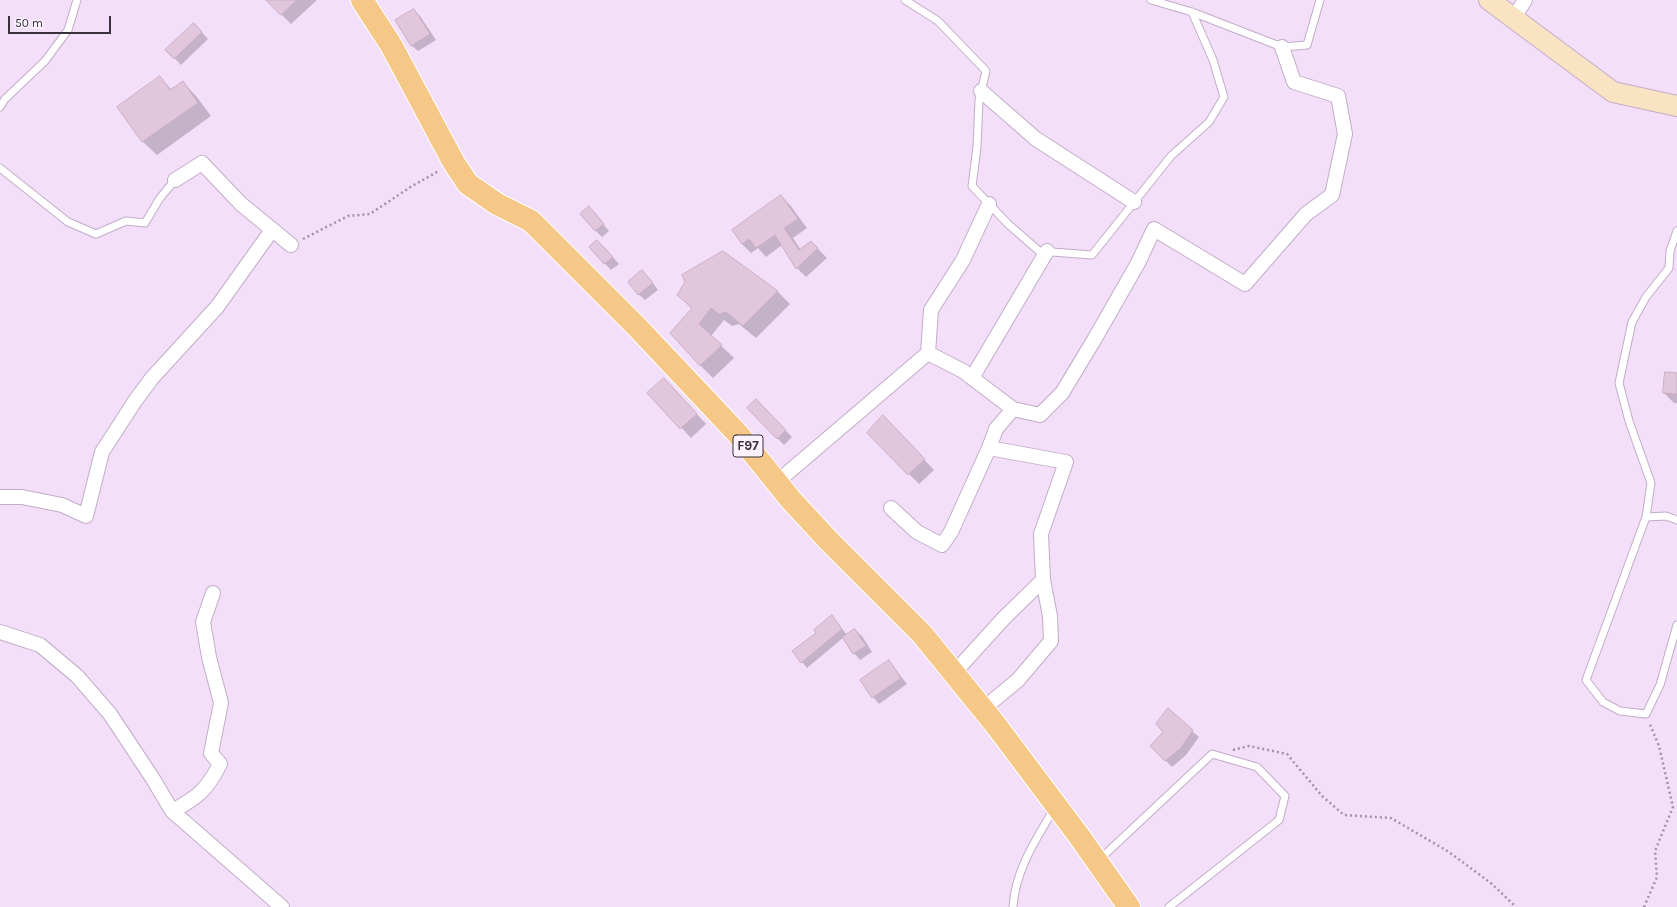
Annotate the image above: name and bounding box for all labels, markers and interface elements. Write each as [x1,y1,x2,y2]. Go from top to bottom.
scale bar [10,8,113,34]
text: 50 m [15,16,43,30]
road number: F97 [733,435,763,457]

